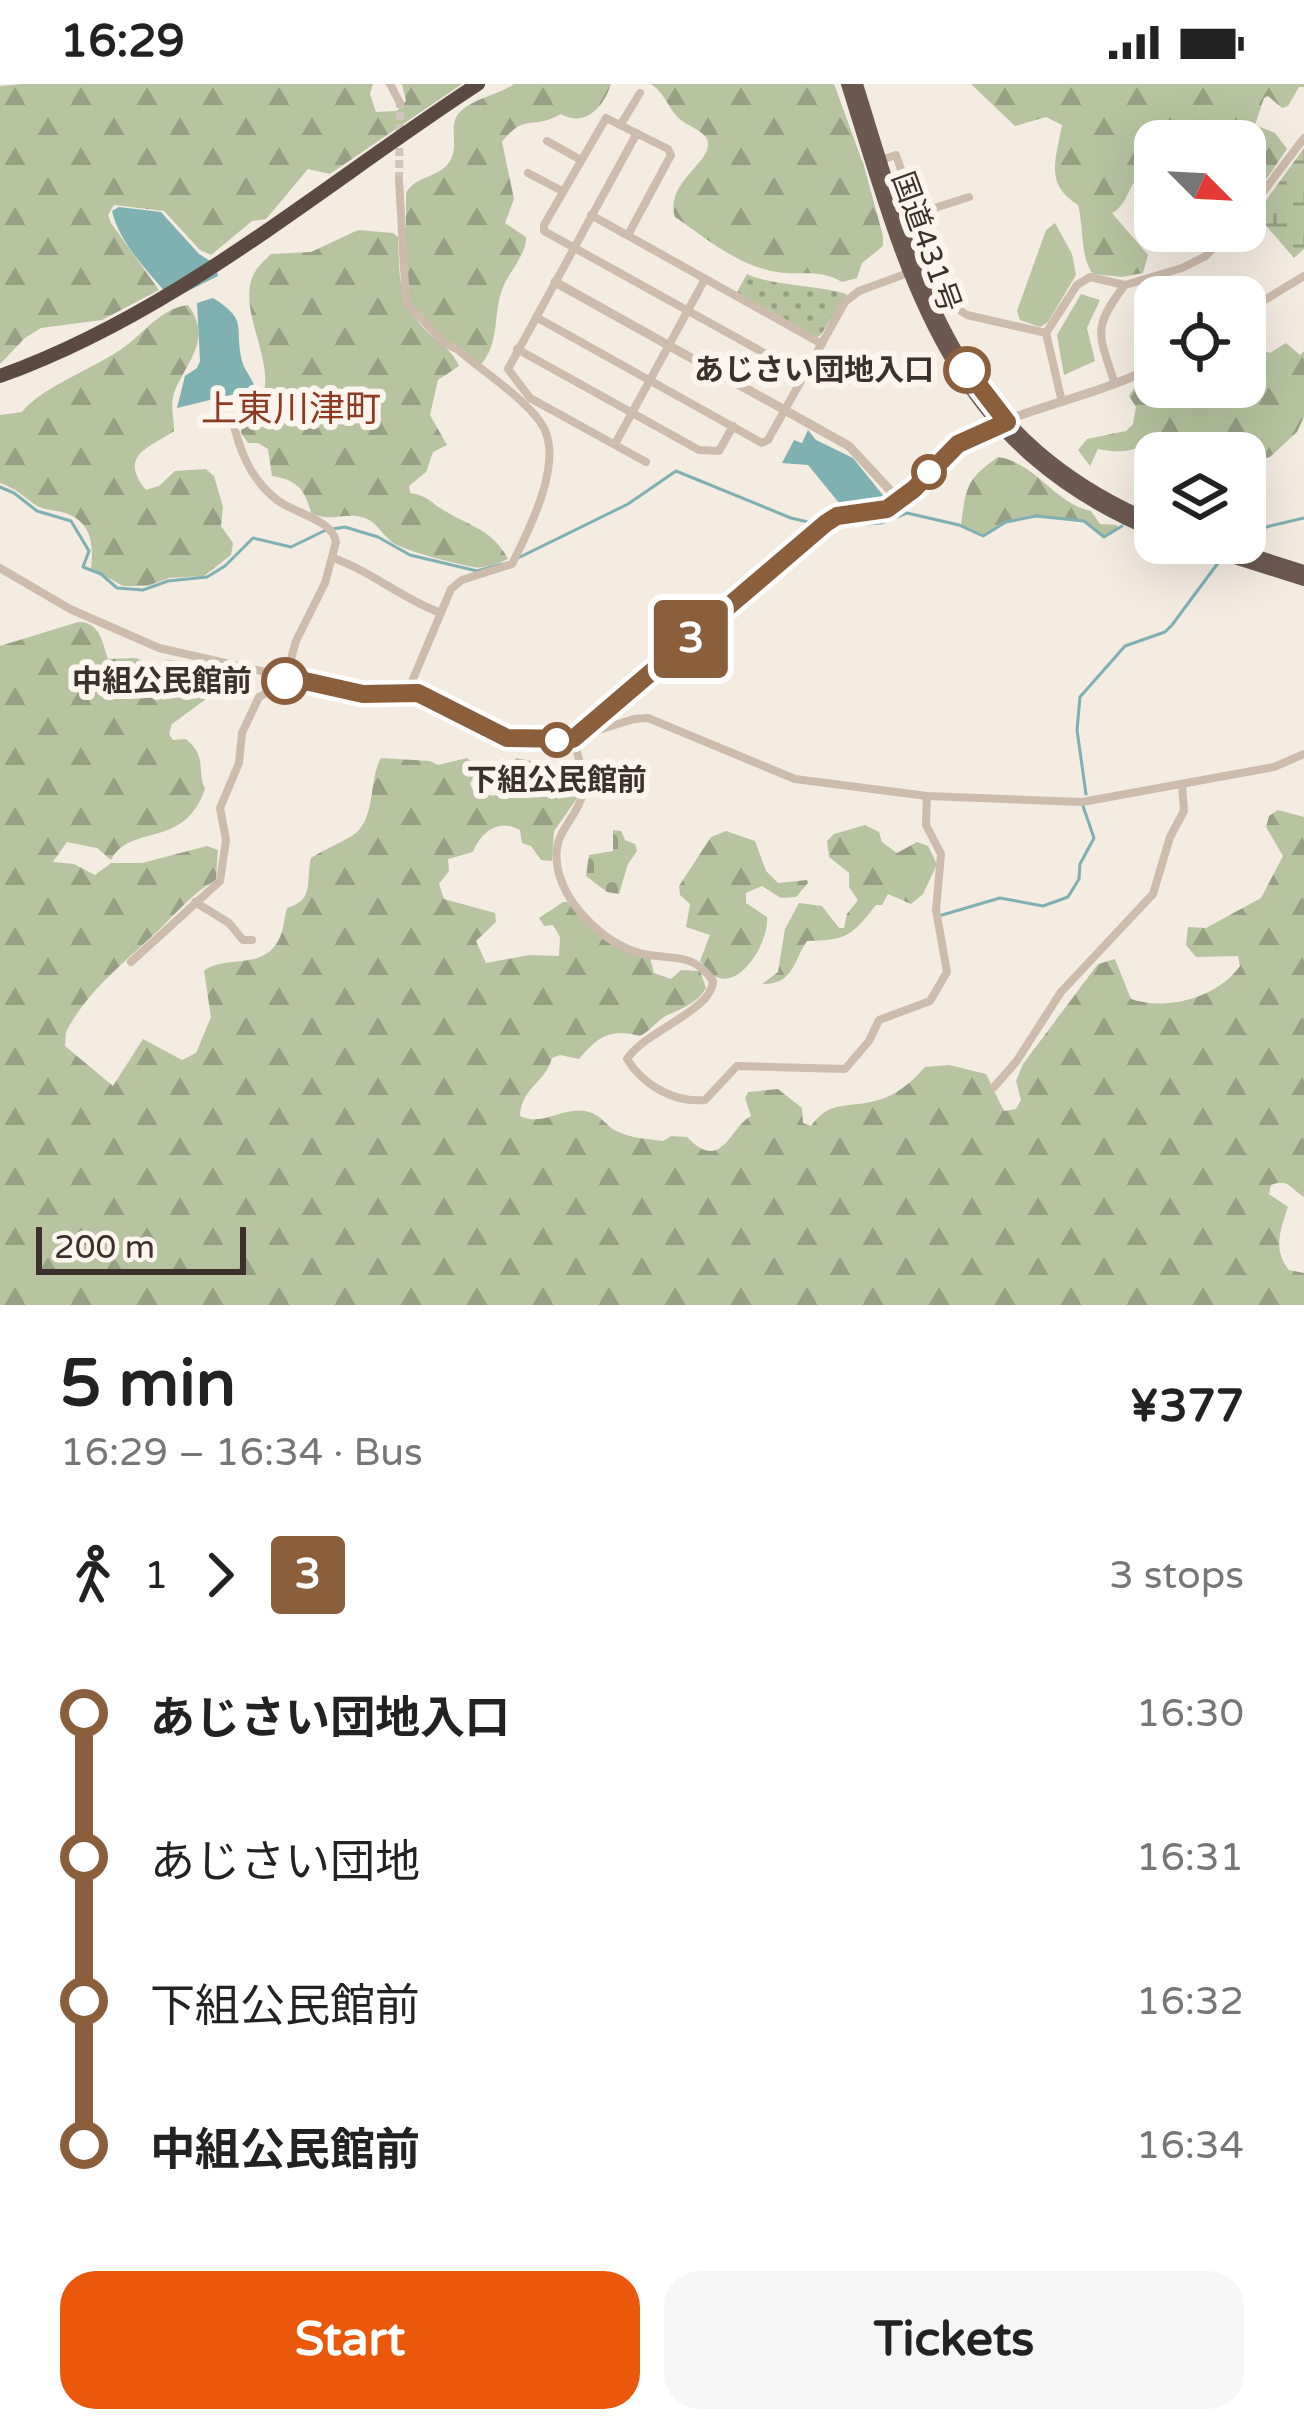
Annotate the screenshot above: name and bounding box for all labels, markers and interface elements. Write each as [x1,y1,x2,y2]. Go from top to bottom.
text: 16:29 [60,15,185,69]
north arrow [1134,120,1266,252]
map controls [1134,120,1266,564]
street label: 国道431号 [884,167,968,317]
button: locate [1134,276,1266,408]
marker: あじさい団地入口 [945,348,989,392]
place label: あじさい団地入口 [694,352,934,389]
district label: 上東川津町 [201,388,381,431]
button: layers [1134,432,1266,564]
unlabelled marker [913,456,945,488]
line badge: 3 [652,600,730,678]
text: 3 [678,613,704,664]
marker: 中組公民館前 [263,659,307,703]
place label: 中組公民館前 [72,663,252,700]
marker: 下組公民館前 [541,724,573,756]
place label: 下組公民館前 [467,762,647,799]
scale bar [36,1221,246,1274]
text: 200 m [54,1228,155,1267]
text: 5 min [60,1344,236,1424]
text: ¥377 [1130,1380,1244,1434]
text: 16:29 – 16:34 · Bus [60,1429,423,1476]
icon: walk [60,1542,126,1608]
icon: forward [187,1542,253,1608]
text: 3 [295,1549,321,1600]
text: 1 [144,1552,169,1599]
text: 3 stops [1109,1552,1244,1599]
text: 16:30 [1136,1690,1244,1737]
text: あじさい団地入口 [150,1692,510,1746]
text: 16:31 [1136,1834,1244,1881]
text: あじさい団地 [150,1836,420,1890]
text: 16:32 [1136,1978,1244,2025]
text: 下組公民館前 [150,1980,420,2034]
text: 16:34 [1136,2122,1244,2169]
text: 中組公民館前 [150,2124,420,2178]
button: Start [60,2271,640,2409]
button: Tickets [664,2271,1244,2409]

